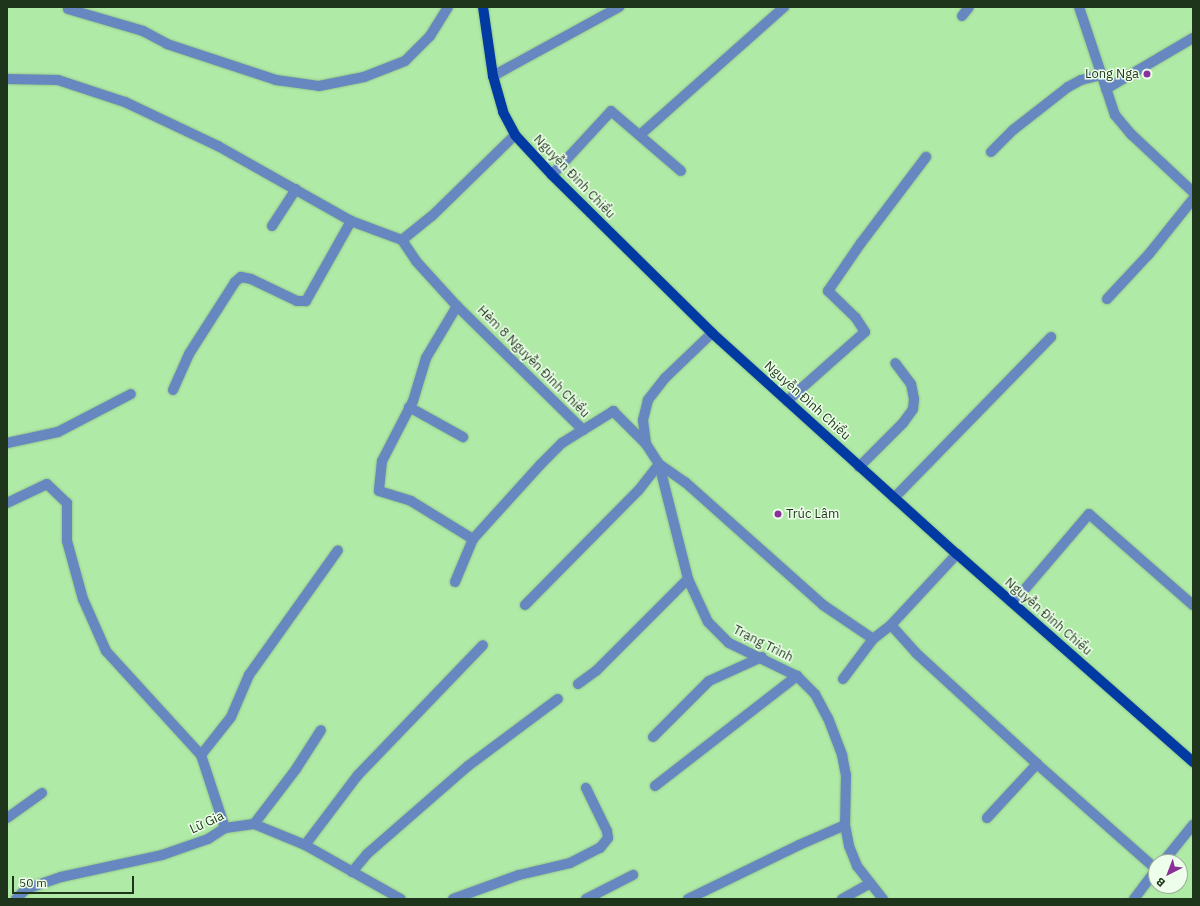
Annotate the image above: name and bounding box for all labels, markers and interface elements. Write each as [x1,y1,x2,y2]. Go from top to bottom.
place label: Long Nga [1085,66,1139,82]
marker: Long Nga [1142,69,1152,79]
street label: Nguyễn Đình Chiểu [530,132,618,222]
street label: Hẻm 8 Nguyễn Đình Chiểu [474,303,592,421]
street label: Nguyễn Đình Chiểu [761,358,853,444]
place label: Trúc Lâm [786,506,839,522]
marker: Trúc Lâm [773,509,783,519]
street label: Nguyễn Đình Chiểu [1001,575,1095,659]
street label: Trạng Trình [730,622,796,666]
street label: Lữ Gia [187,808,227,838]
north arrow [1148,854,1188,894]
scale bar [14,868,136,894]
text: 50 m [19,875,47,890]
text: B [1153,875,1168,890]

